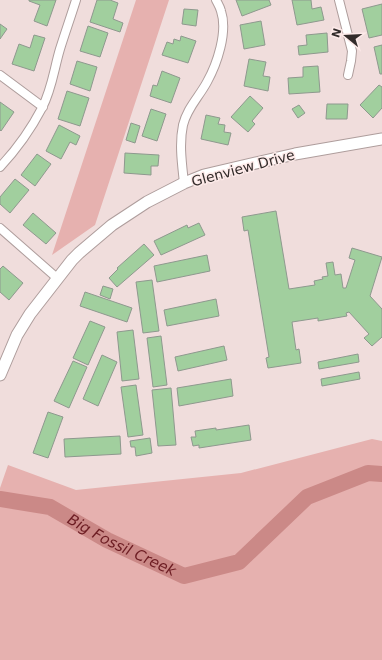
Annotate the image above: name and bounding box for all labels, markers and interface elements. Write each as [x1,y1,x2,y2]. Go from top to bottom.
north arrow [326,16,366,56]
text: N [329,27,345,39]
street label: Glenview Drive [190,147,296,189]
water label: Big Fossil Creek [64,510,180,581]

